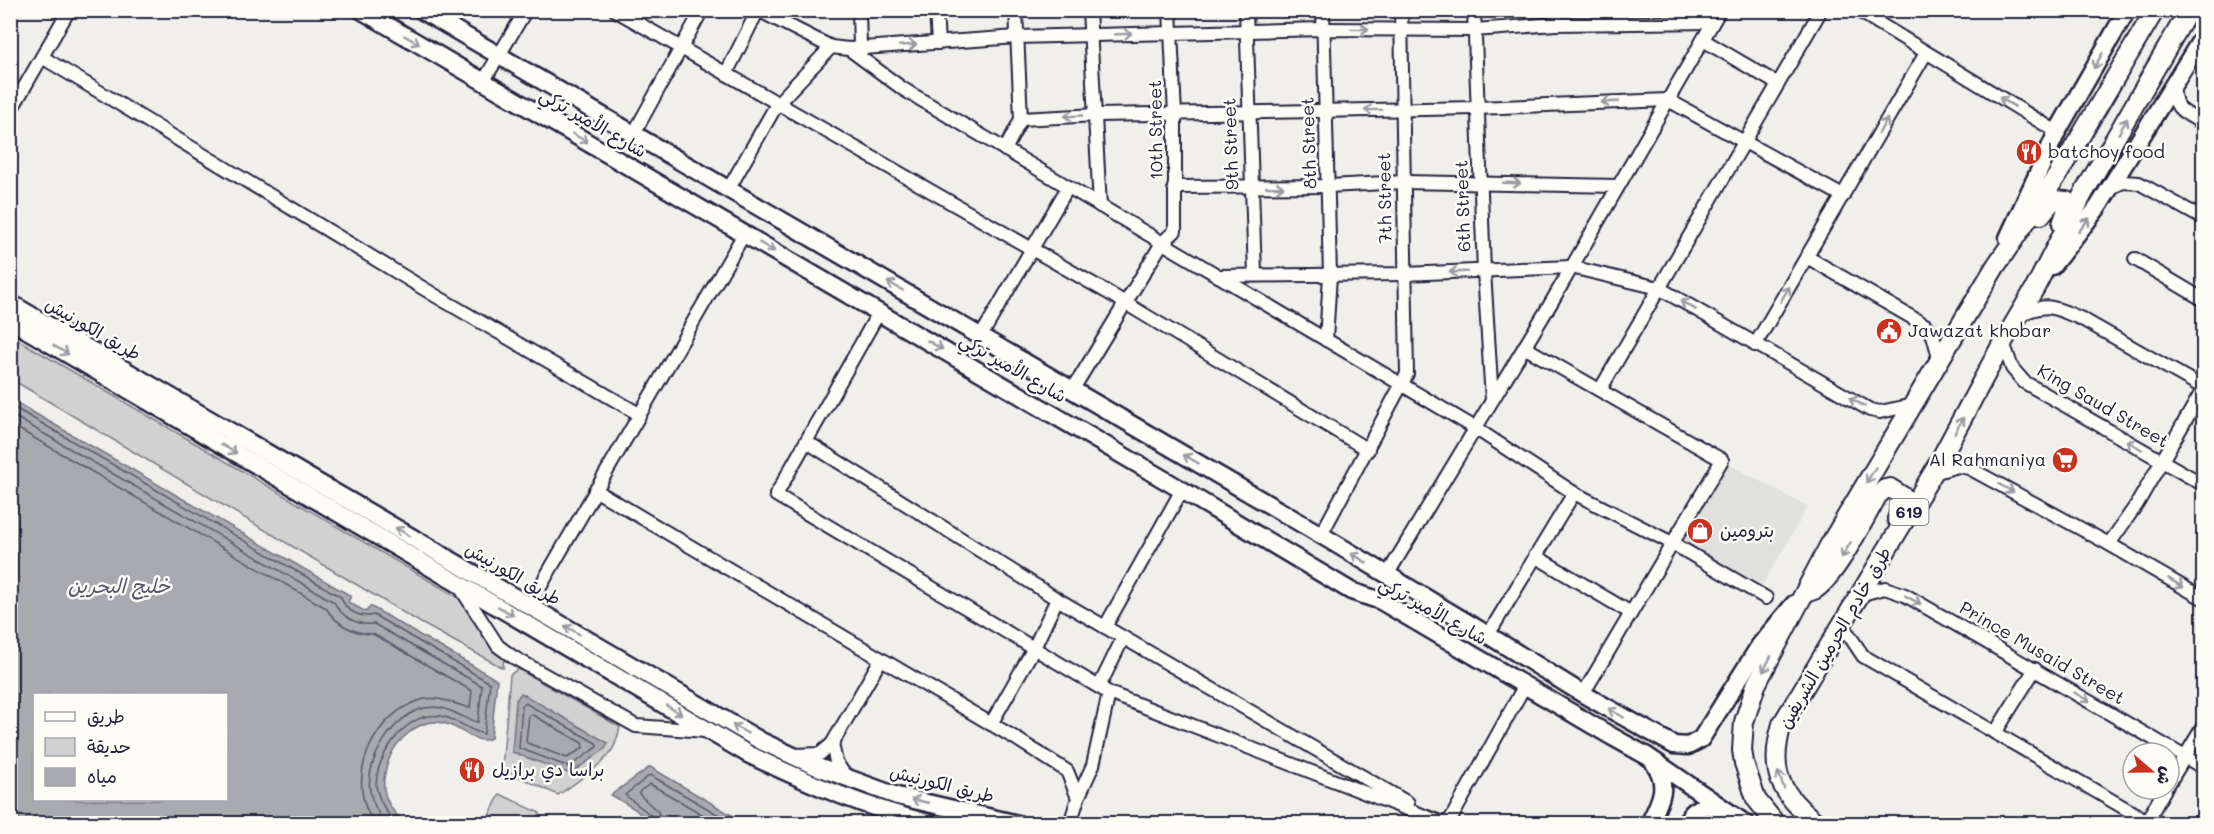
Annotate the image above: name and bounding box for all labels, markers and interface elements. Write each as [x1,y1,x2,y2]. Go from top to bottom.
one-way arrow [1350,23,1370,35]
one-way arrow [1113,29,1133,40]
one-way arrow [403,34,420,46]
one-way arrow [897,39,917,50]
one-way arrow [2092,52,2104,69]
street label: 10th Street [1142,80,1168,180]
street label: شارع الأمير تركي [533,82,651,167]
one-way arrow [1999,96,2016,108]
street label: 8th Street [1294,97,1322,189]
one-way arrow [1600,97,1620,108]
street label: 9th Street [1216,98,1244,190]
one-way arrow [1363,104,1383,116]
one-way arrow [1063,111,1083,122]
one-way arrow [1877,118,1889,135]
one-way arrow [2117,118,2129,135]
one-way arrow [571,133,588,145]
restaurant icon: batchoy food [2014,137,2044,167]
place label: batchoy food [2048,139,2165,163]
street label: 7th Street [1371,152,1397,244]
street label: 6th Street [1448,160,1476,252]
one-way arrow [1501,178,1521,189]
one-way arrow [1264,181,1284,193]
one-way arrow [2077,218,2090,234]
one-way arrow [758,241,775,253]
one-way arrow [1449,266,1469,277]
one-way arrow [887,280,904,292]
one-way arrow [1779,286,1791,303]
street label: طريق الكورنيش [41,291,146,365]
one-way arrow [1680,299,1697,311]
public building icon: Jawazat khobar [1874,316,1904,346]
place label: Jawazat khobar [1908,318,2051,342]
street label: شارع الأمير تركي [953,327,1071,412]
one-way arrow [926,340,943,352]
one-way arrow [52,344,69,356]
street label: King Saud Street [2033,358,2174,453]
one-way arrow [1849,396,1866,408]
one-way arrow [1953,417,1965,434]
one-way arrow [2126,439,2144,450]
one-way arrow [220,443,237,455]
supermarket icon: Al Rahmaniya [2050,445,2080,475]
place label: Al Rahmaniya [1929,447,2046,471]
one-way arrow [1183,452,1200,464]
one-way arrow [1864,466,1876,483]
one-way arrow [1997,482,2014,494]
road number: 619 [1890,499,1928,525]
shop icon: بترومين [1685,516,1715,546]
place label: بترومين [1720,518,1774,542]
one-way arrow [395,526,412,538]
street label: طريق الكورنيش [461,536,566,610]
one-way arrow [1840,541,1852,558]
street label: طرق خادم الحرمين الشريفين [1772,542,1899,734]
one-way arrow [1351,551,1368,563]
street label: شارع الأمير تركي [1373,571,1492,654]
water label: خليج البحرين [68,572,171,600]
one-way arrow [2167,577,2184,589]
one-way arrow [1904,595,1922,606]
street label: Prince Musaid Street [1955,595,2130,709]
one-way arrow [497,606,514,618]
one-way arrow [563,624,580,636]
one-way arrow [1761,654,1772,672]
one-way arrow [2073,691,2090,703]
legend [33,693,228,801]
text: طريق [87,704,125,728]
one-way arrow [665,705,682,717]
one-way arrow [1607,707,1625,718]
one-way arrow [732,722,749,734]
text: حديقة [87,734,131,758]
north arrow [2121,741,2181,801]
restaurant icon: براسا دي برازيل [457,755,487,785]
place label: براسا دي برازيل [492,757,604,783]
street label: طريق الكورنيش [888,758,997,808]
text: مياه [87,764,117,788]
text: ش [2153,764,2178,788]
one-way arrow [1775,771,1786,790]
one-way arrow [911,795,931,806]

